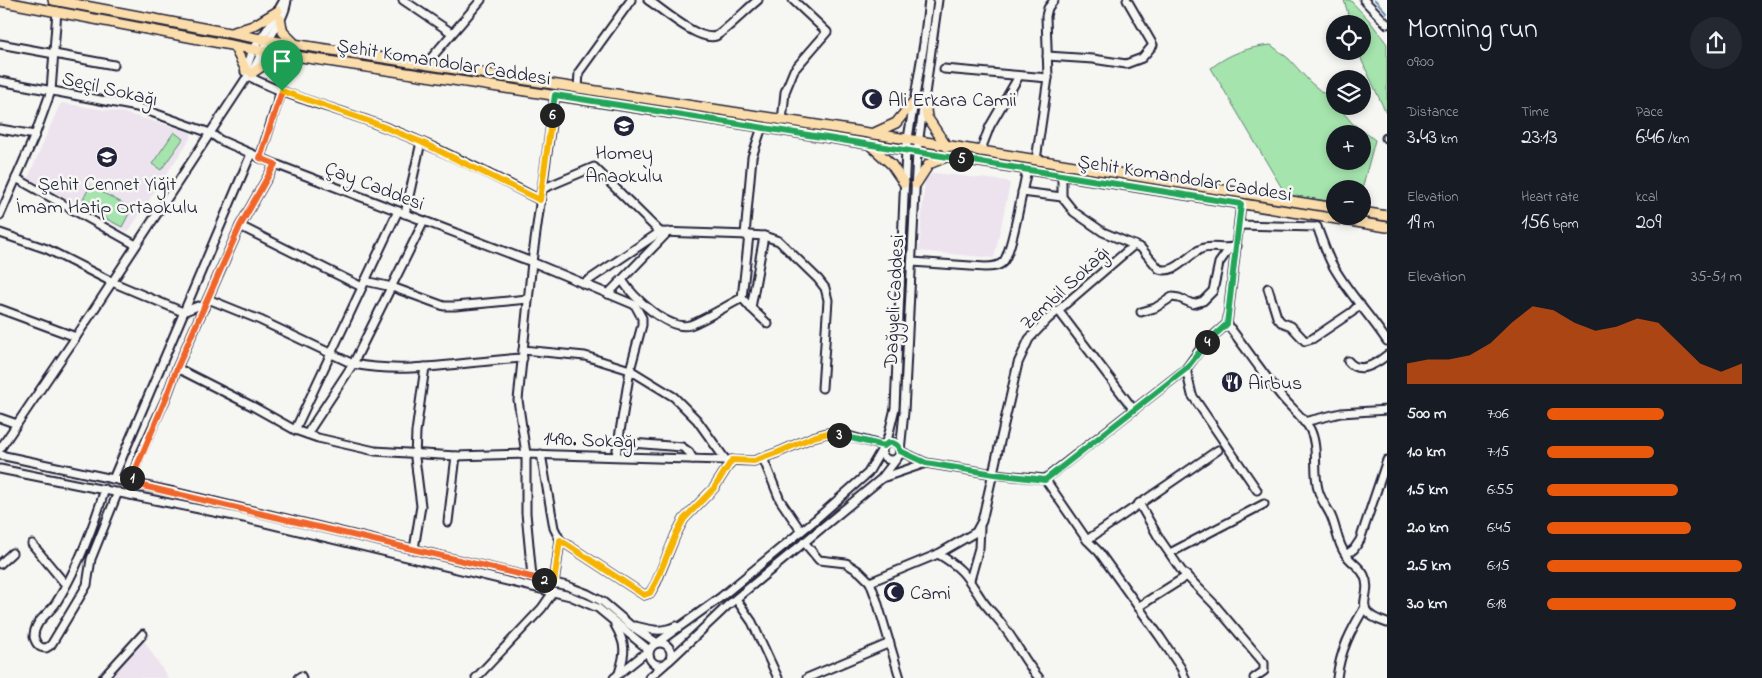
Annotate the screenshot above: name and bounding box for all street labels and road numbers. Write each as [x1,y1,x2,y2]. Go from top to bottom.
street label: Şehit Komandolar Caddesi [335,32,553,95]
street label: Seçil Sokağı [58,65,160,116]
street label: Şehit Komandolar Caddesi [1076,148,1294,211]
street label: Çay Caddesi [320,155,428,220]
street label: Dağyeli Caddesi [877,234,914,370]
street label: Zembil Sokağı [1014,240,1118,339]
street label: 1490. Sokağı [543,425,637,459]

